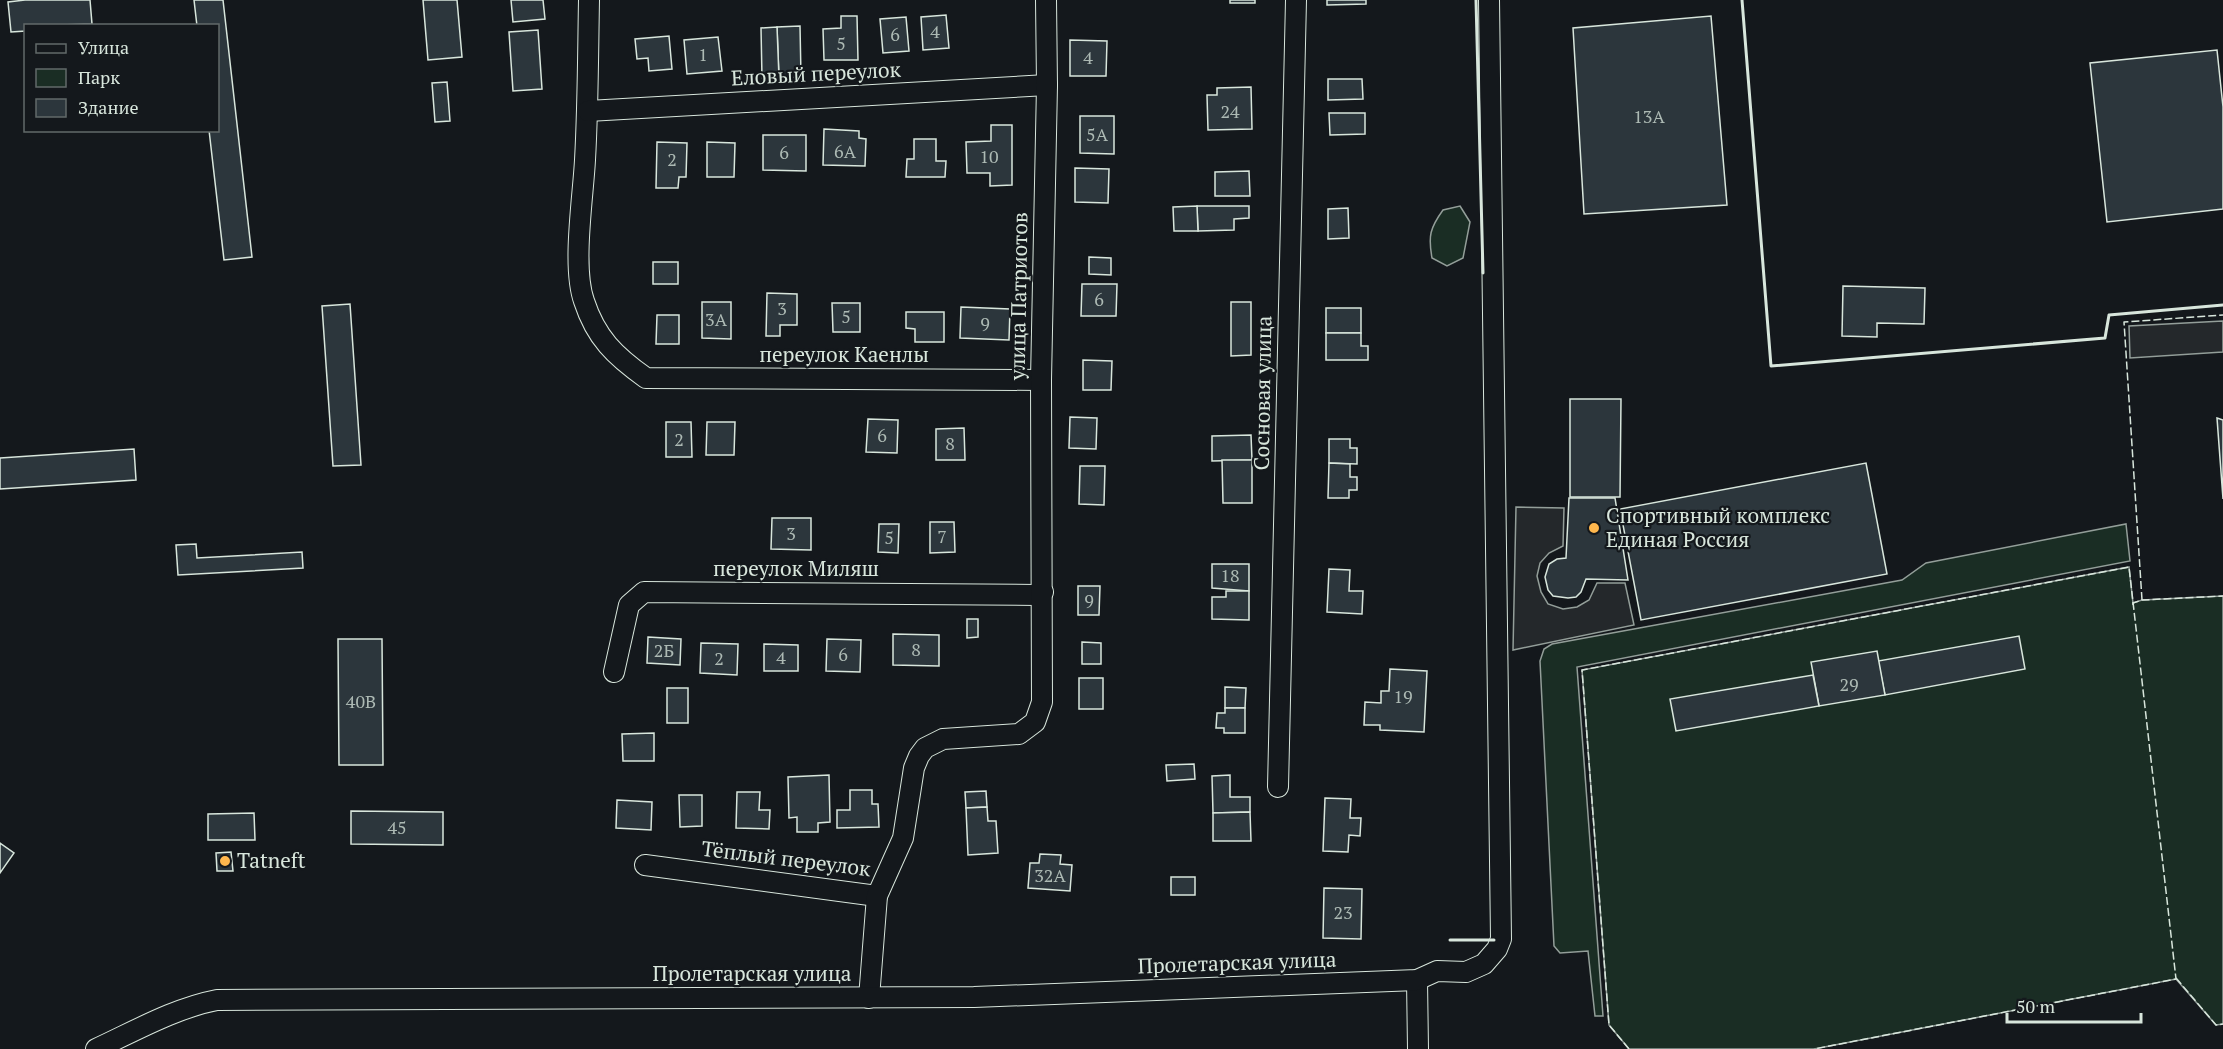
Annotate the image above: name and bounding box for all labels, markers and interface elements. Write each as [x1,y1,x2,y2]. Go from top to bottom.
house number: 4 [930,19,940,43]
house number: 6 [890,22,900,46]
legend [24,24,219,132]
house number: 5 [836,31,846,55]
text: Улица [78,35,129,59]
house number: 1 [698,42,708,66]
house number: 4 [1083,45,1093,69]
street label: Еловый переулок [730,55,902,91]
text: Парк [78,65,120,89]
text: Здание [78,95,138,119]
house number: 24 [1220,99,1240,123]
house number: 13А [1633,104,1665,128]
house number: 5А [1086,122,1109,146]
house number: 6А [834,139,857,163]
house number: 6 [779,140,789,164]
house number: 10 [979,144,999,168]
house number: 2 [667,147,677,171]
street label: улица Патриотов [1003,212,1033,381]
house number: 6 [1094,287,1104,311]
house number: 3 [777,296,787,320]
house number: 5 [841,304,851,328]
house number: 3А [705,307,728,331]
house number: 9 [980,311,990,335]
street label: Сосновая улица [1247,315,1277,471]
street label: переулок Каенлы [759,340,929,368]
house number: 6 [877,423,887,447]
house number: 2 [674,427,684,451]
house number: 8 [945,431,955,455]
place label: Спортивный комплекс Единая Россия [1606,501,1830,553]
house number: 3 [786,521,796,545]
marker: Спортивный комплекс Единая Россия [1587,521,1601,535]
house number: 7 [937,524,947,548]
house number: 5 [884,525,894,549]
street label: переулок Миляш [713,554,879,582]
house number: 18 [1220,563,1240,587]
house number: 9 [1084,588,1094,612]
house number: 8 [911,637,921,661]
house number: 2Б [654,638,674,662]
house number: 6 [838,642,848,666]
house number: 4 [776,645,786,669]
house number: 2 [714,646,724,670]
house number: 29 [1839,672,1859,696]
house number: 19 [1393,684,1413,708]
house number: 40В [346,689,376,713]
house number: 45 [387,815,407,839]
street label: Тёплый переулок [700,834,873,882]
place label: Tatneft [237,846,306,874]
marker: Tatneft [218,854,232,868]
house number: 32А [1034,863,1066,887]
house number: 23 [1333,900,1353,924]
street label: Пролетарская улица [1137,945,1337,979]
street label: Пролетарская улица [653,959,852,987]
scale bar [2007,986,2140,1024]
text: 50 m [2016,994,2056,1018]

